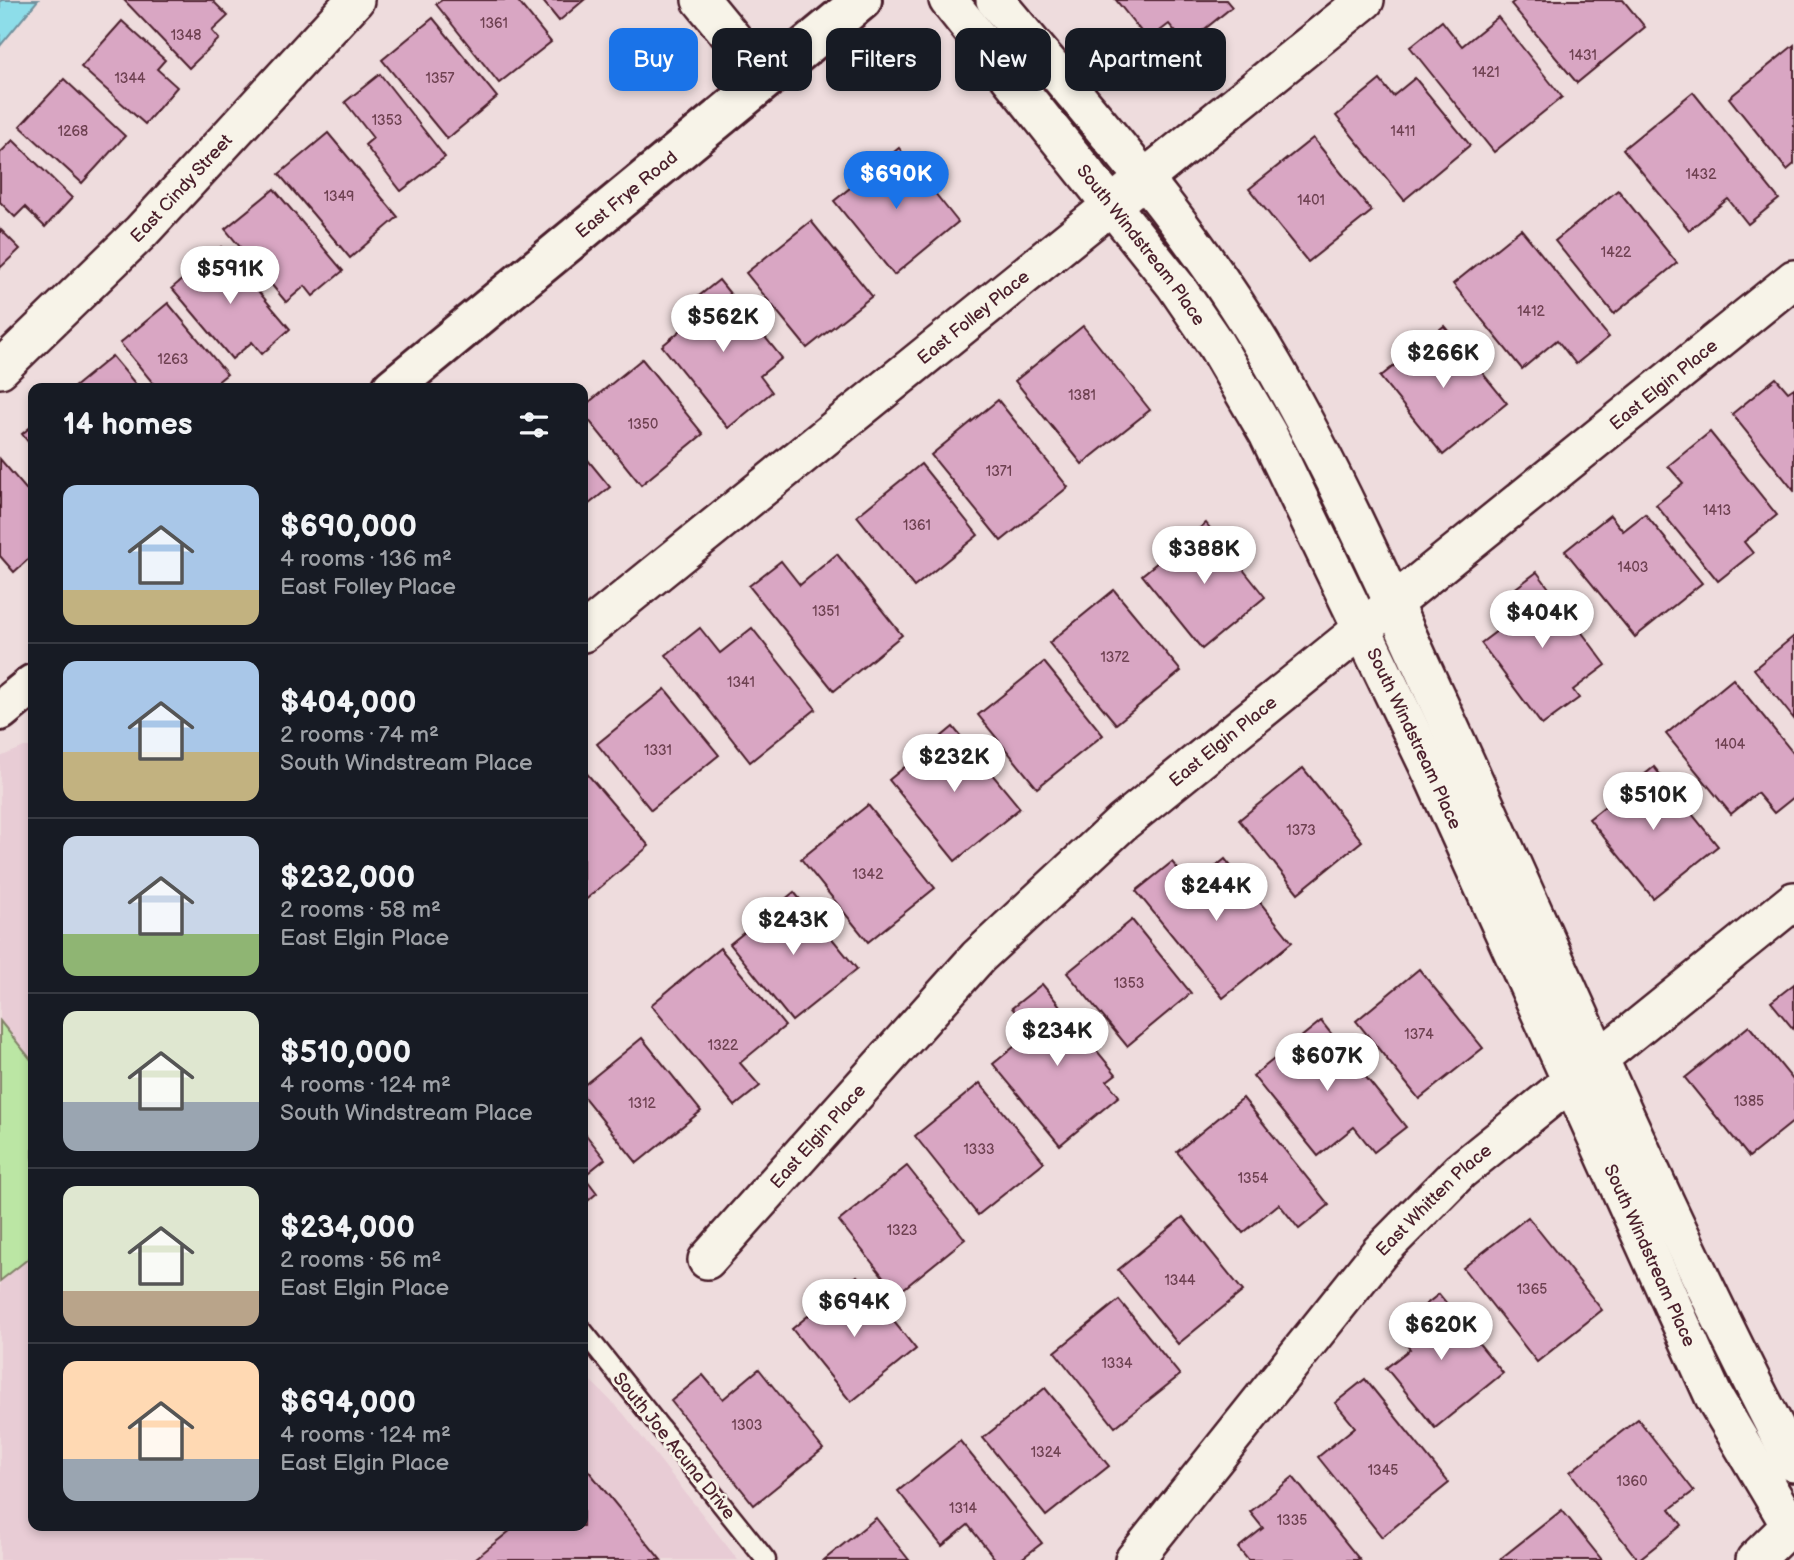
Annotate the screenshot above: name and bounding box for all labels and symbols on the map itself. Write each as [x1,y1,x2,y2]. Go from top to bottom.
house number: 1361 [480,15,508,32]
house number: 1348 [171,27,201,44]
house number: 1431 [1569,47,1597,64]
house number: 1421 [1472,64,1500,81]
house number: 1344 [114,70,146,87]
house number: 1357 [426,70,455,87]
house number: 1353 [372,112,402,129]
house number: 1268 [58,123,88,140]
house number: 1411 [1391,123,1415,140]
street label: East Cindy Street [126,129,237,247]
street label: East Frye Road [571,146,682,243]
pin: $690K [847,152,945,211]
street label: South Windstream Place [1073,160,1210,330]
house number: 1432 [1686,166,1717,183]
house number: 1349 [324,188,354,205]
house number: 1401 [1297,192,1325,209]
house number: 1422 [1601,244,1632,261]
pin: $591K [181,246,279,306]
street label: East Folley Place [913,265,1034,369]
pin: $562K [674,294,772,354]
house number: 1412 [1517,303,1546,320]
pin: $266K [1394,330,1492,390]
street label: East Elgin Place [1605,335,1722,434]
house number: 1263 [158,351,188,368]
house number: 1381 [1068,387,1096,404]
house number: 1350 [628,416,658,433]
house number: 1371 [986,463,1012,480]
house number: 1413 [1703,502,1731,519]
house number: 1361 [903,517,931,534]
pin: $388K [1155,526,1253,586]
house number: 1403 [1618,559,1648,576]
pin: $404K [1493,590,1591,650]
house number: 1351 [812,603,840,620]
street label: South Windstream Place [1362,645,1466,833]
house number: 1372 [1100,649,1130,666]
house number: 1341 [727,674,755,691]
street label: East Elgin Place [1165,691,1281,791]
pin: $232K [905,734,1003,794]
house number: 1404 [1715,736,1746,753]
house number: 1331 [644,742,672,759]
pin: $510K [1604,772,1702,832]
house number: 1373 [1286,822,1316,839]
pin: $244K [1167,864,1265,923]
house number: 1342 [853,866,884,883]
pin: $243K [744,898,842,957]
house number: 1353 [1114,975,1144,992]
pin: $234K [1008,1009,1106,1068]
house number: 1374 [1404,1026,1434,1043]
pin: $607K [1278,1034,1376,1093]
house number: 1322 [708,1037,739,1054]
street label: East Elgin Place [766,1080,870,1193]
house number: 1385 [1734,1093,1764,1110]
house number: 1312 [628,1095,657,1112]
street label: East Whitten Place [1372,1139,1496,1260]
house number: 1333 [963,1141,995,1158]
street label: South Windstream Place [1600,1161,1700,1350]
house number: 1354 [1238,1170,1269,1187]
house number: 1323 [887,1222,917,1239]
house number: 1344 [1164,1272,1196,1289]
pin: $694K [805,1280,903,1339]
house number: 1365 [1517,1281,1547,1298]
pin: $620K [1392,1302,1490,1362]
house number: 1334 [1101,1355,1133,1372]
street label: South Joe Acuna Drive [608,1368,740,1524]
house number: 1303 [732,1417,762,1434]
house number: 1324 [1031,1444,1062,1461]
house number: 1345 [1368,1462,1398,1479]
house number: 1360 [1617,1473,1647,1490]
house number: 1314 [949,1500,977,1517]
house number: 1335 [1277,1512,1307,1529]

